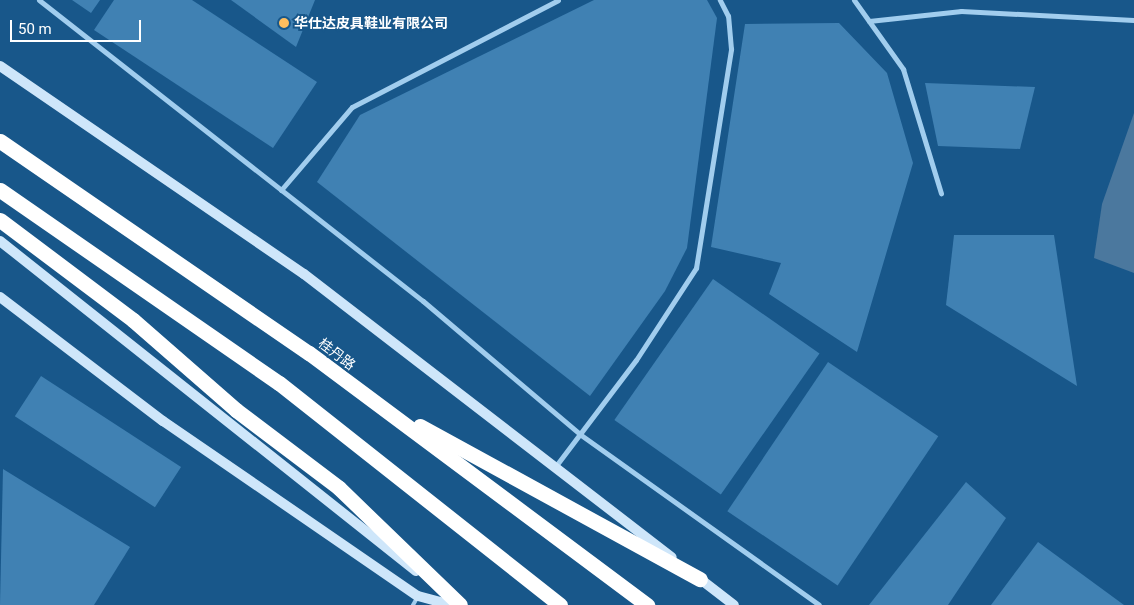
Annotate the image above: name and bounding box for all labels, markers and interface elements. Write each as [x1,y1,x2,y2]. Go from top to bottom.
scale bar [12,10,144,42]
place label: 华仕达皮具鞋业有限公司 [294,15,448,31]
marker: 华仕达皮具鞋业有限公司 [278,17,290,29]
text: 50 m [18,20,52,38]
street label: 桂丹路 [315,335,359,373]

